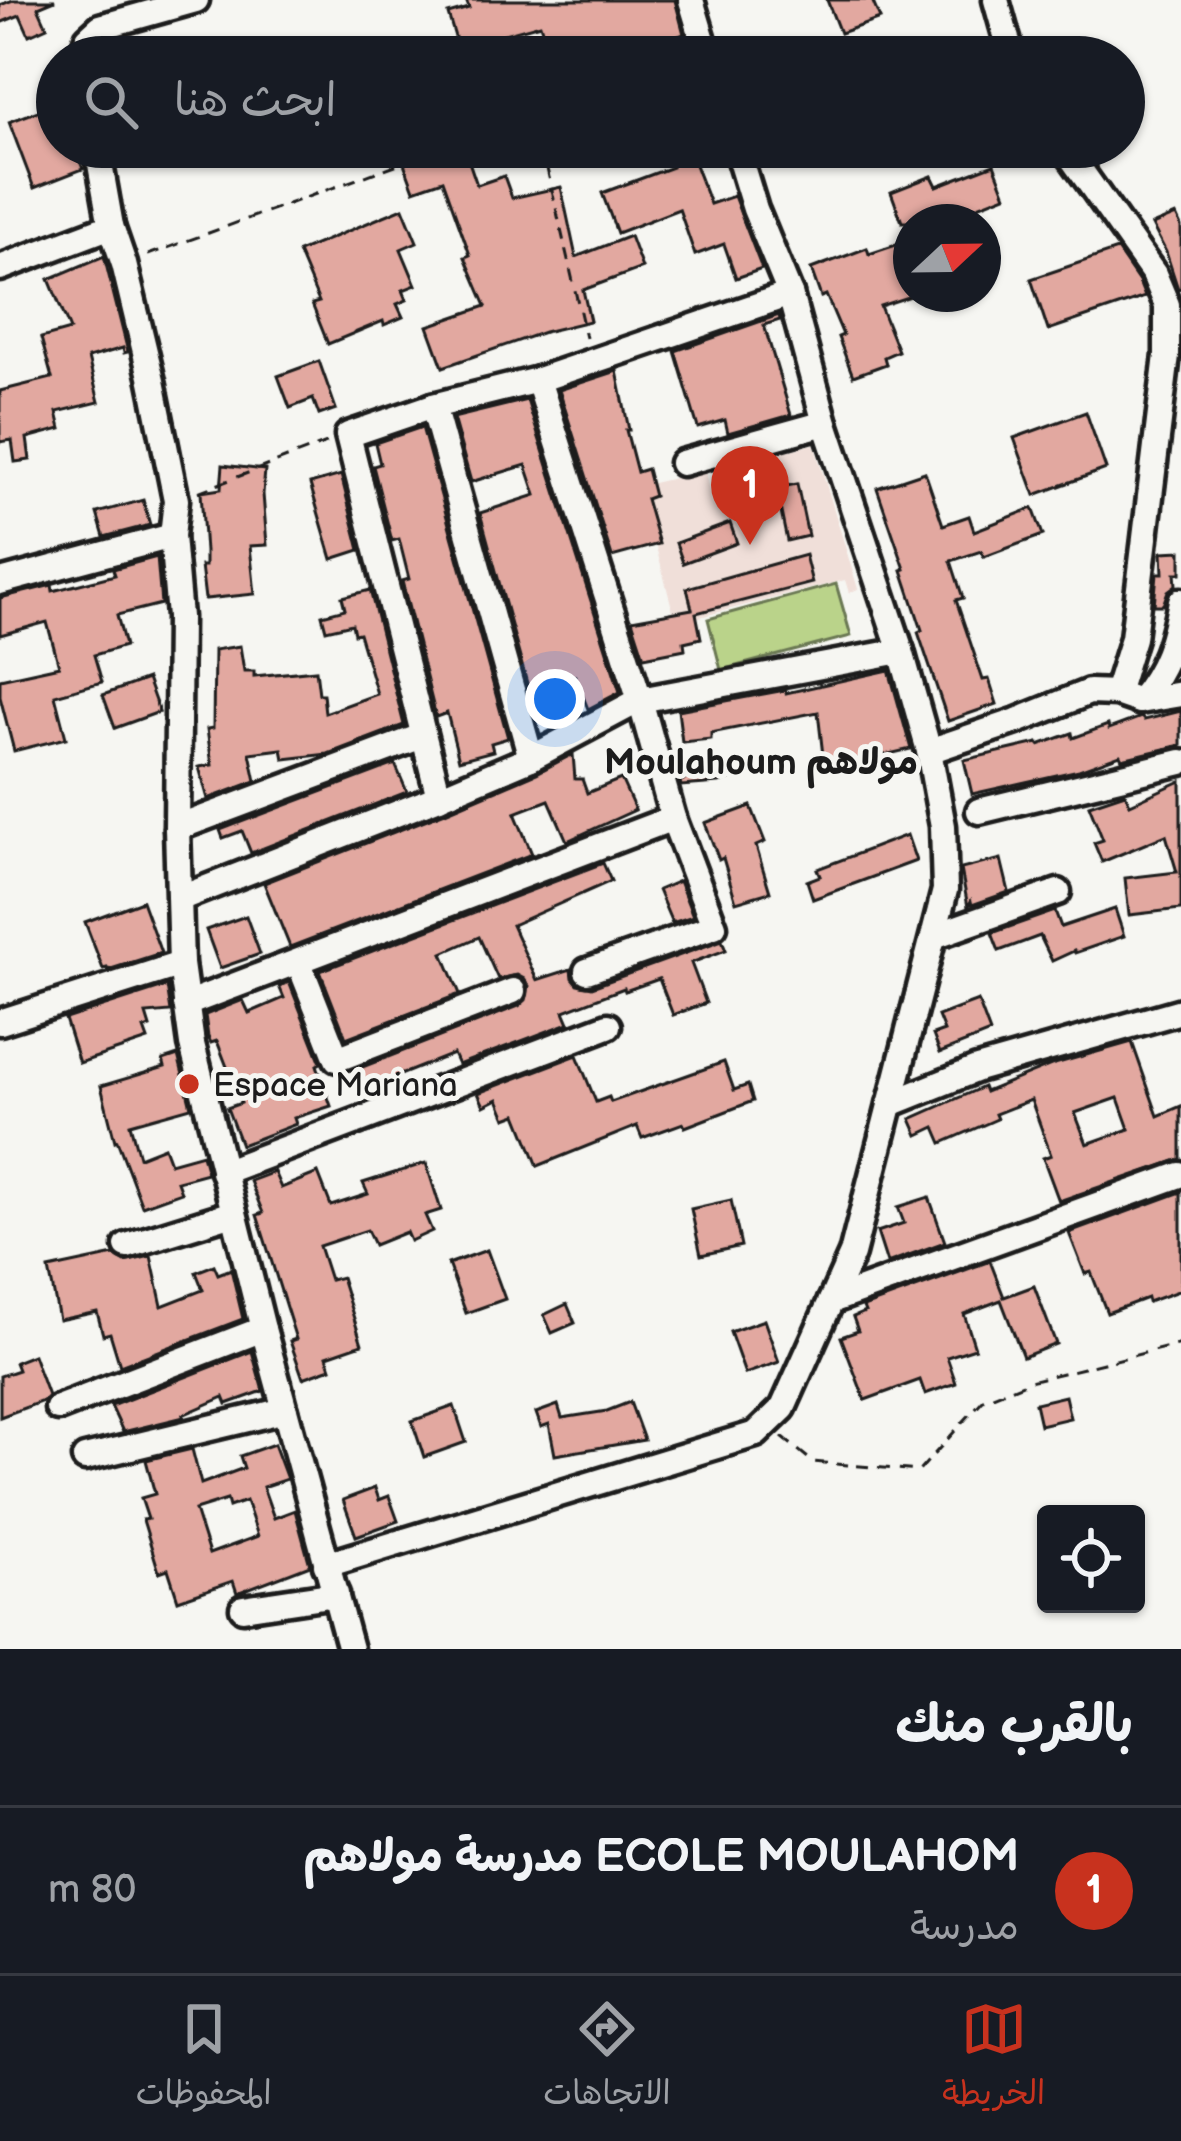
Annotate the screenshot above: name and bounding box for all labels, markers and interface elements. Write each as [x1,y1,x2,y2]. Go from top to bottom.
search box [36,36,1145,168]
icon: search [78,69,144,135]
text: ابحث هنا [174,74,337,129]
north arrow [893,204,1001,312]
pin: 1 [711,446,789,545]
your location [525,669,585,729]
district label: Moulahoum مولاهم [604,742,918,789]
place label: Espace Mariana [213,1066,458,1106]
marker: Espace Mariana [176,1071,202,1097]
map controls [1037,1505,1145,1613]
button: locate [1037,1505,1145,1613]
text: بالقرب منك [896,1695,1133,1756]
text: ECOLE MOULAHOM مدرسة مولاهم [303,1830,1019,1885]
text: 80 m [48,1867,136,1914]
text: 1 [1086,1867,1102,1914]
text: مدرسة [910,1904,1019,1951]
tab: المحفوظات [136,1996,272,2122]
tab: الاتجاهات [543,1996,671,2122]
tab: الخريطة [942,1996,1045,2122]

